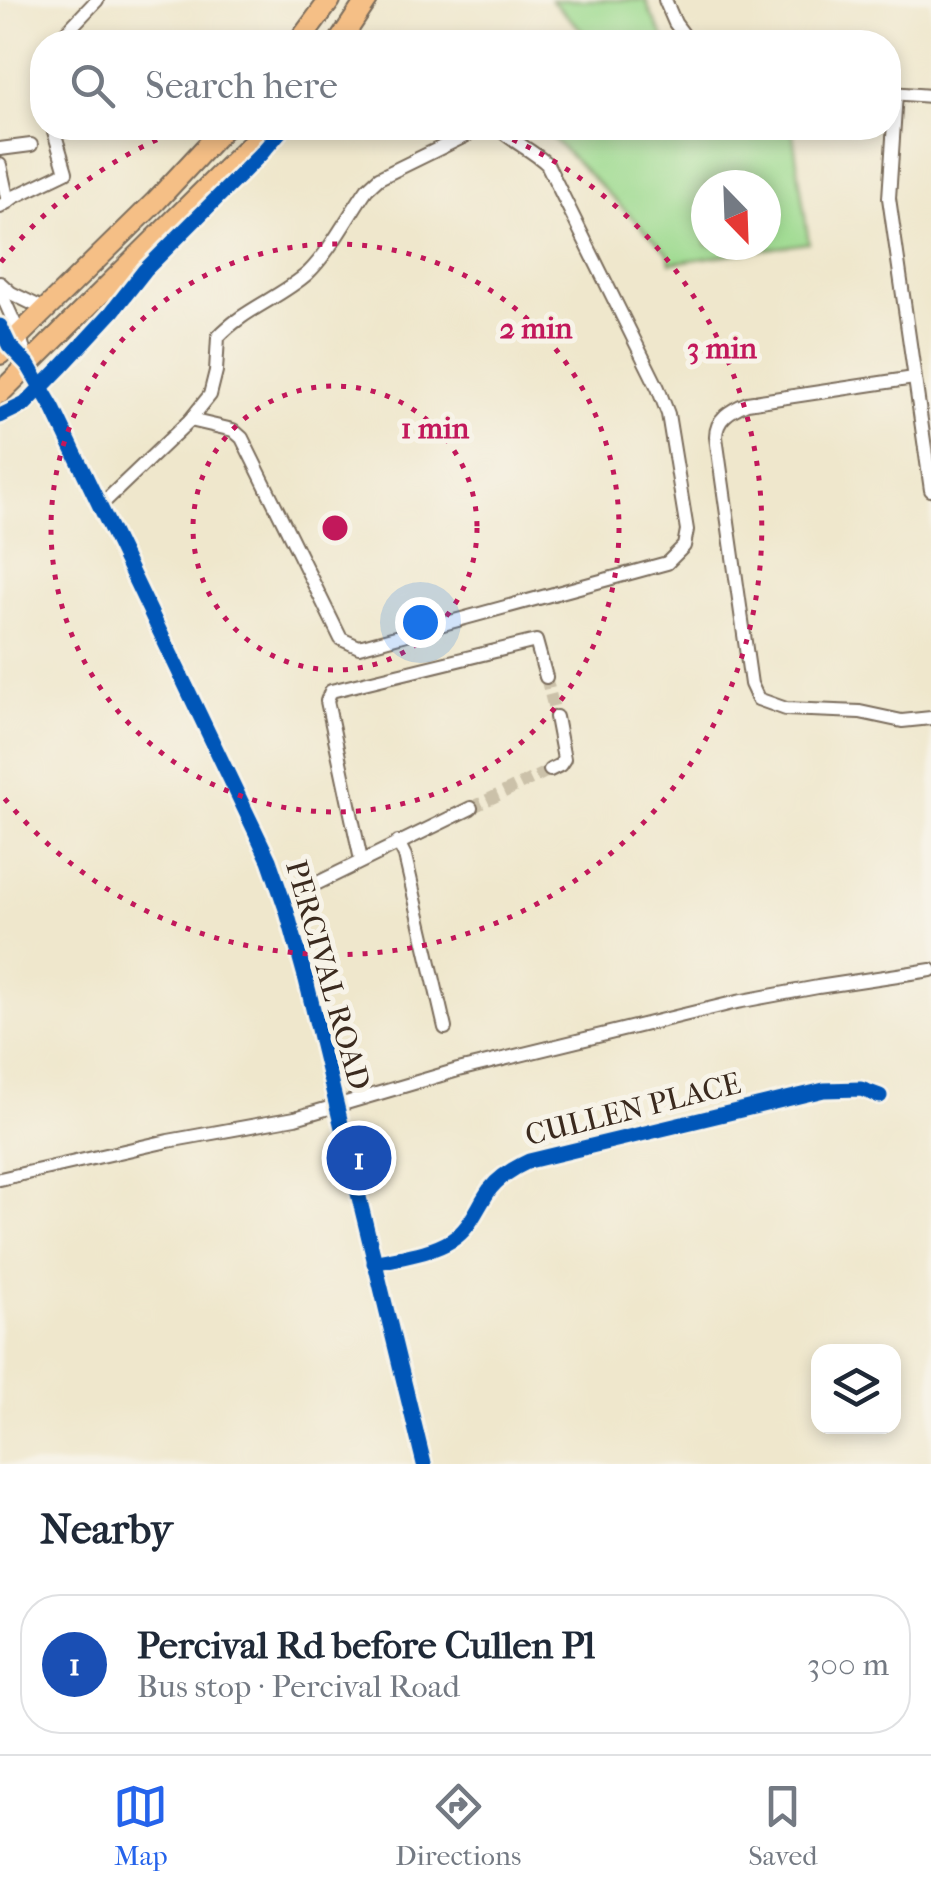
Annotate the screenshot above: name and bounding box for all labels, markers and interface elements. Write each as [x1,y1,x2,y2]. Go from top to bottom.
search box [30,30,901,140]
icon: search [65,58,120,113]
text: Search here [145,63,338,108]
north arrow [691,170,781,260]
text: 2 min [499,311,573,346]
text: 3 min [687,331,758,366]
text: 1 min [401,411,470,446]
centre of rings [317,510,353,546]
your location [395,597,446,648]
street label: PERCIVAL ROAD [278,856,377,1094]
street label: CULLEN PLACE [522,1066,745,1153]
pin: 1 [326,1120,392,1196]
map controls [811,1344,901,1434]
button: layers [811,1344,901,1434]
text: Nearby [40,1505,172,1554]
text: Percival Rd before Cullen Pl [137,1623,595,1668]
text: 1 [69,1646,80,1683]
text: 300 m [807,1646,889,1683]
text: Bus stop · Percival Road [137,1668,460,1705]
tab: Map [113,1779,168,1872]
tab: Directions [395,1779,521,1872]
tab: Saved [748,1779,818,1872]

